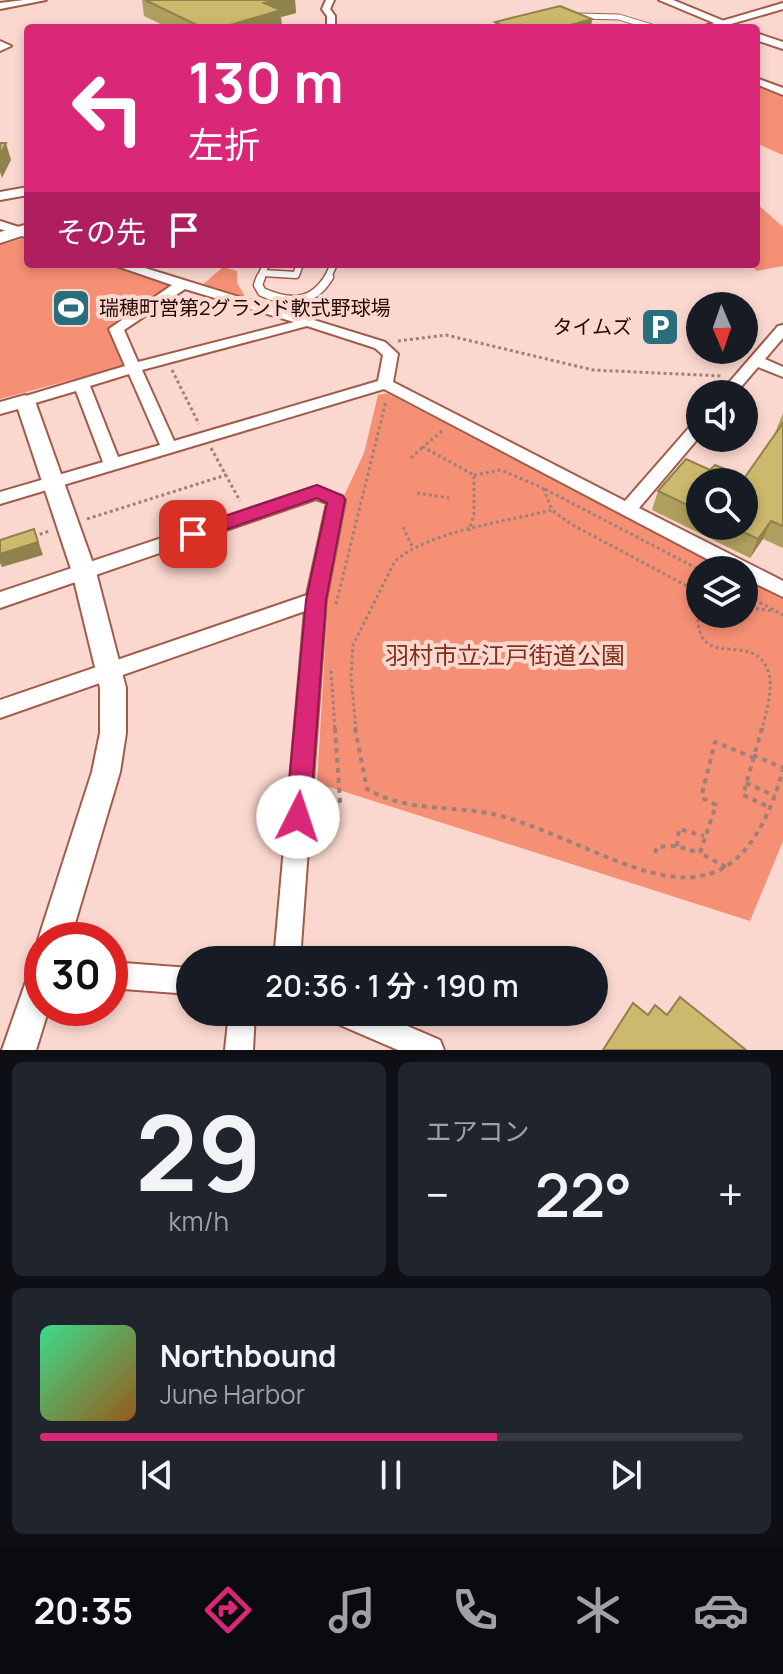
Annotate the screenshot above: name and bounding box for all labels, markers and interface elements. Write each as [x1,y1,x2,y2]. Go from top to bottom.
text: 130 m [188,43,344,120]
icon: left [56,56,160,160]
text: 左折 [188,120,260,169]
icon: arrive [162,208,206,252]
text: その先 [56,211,146,252]
sports icon: 瑞穂町営第2グランド軟式野球場 [50,287,92,329]
north arrow [686,292,758,364]
map controls [686,292,758,628]
place label: 瑞穂町営第2グランド軟式野球場 [99,294,390,321]
parking icon: タイムズ [639,306,681,348]
place label: タイムズ [552,313,632,340]
button: sound [686,380,758,452]
button: search [686,468,758,540]
pin [159,500,227,568]
icon: arrive [171,512,215,556]
button: layers [686,556,758,628]
park label: 羽村市立江戸街道公園 [385,638,625,671]
position arrow [256,775,340,859]
speed limit sign: 30 [24,922,128,1026]
text: 20:36 · 1 分 · 190 m [265,965,519,1006]
text: 29 [135,1080,262,1222]
text: エアコン [426,1113,530,1149]
text: 22° [535,1153,632,1235]
text: − [426,1164,449,1224]
text: + [718,1164,743,1224]
text: km/h [169,1203,229,1239]
text: Northbound [160,1335,337,1376]
text: June Harbor [160,1376,305,1412]
icon: previous [135,1453,179,1497]
icon: pause [369,1453,413,1497]
icon: next [604,1453,648,1497]
icon: directions [200,1582,256,1638]
icon: music [324,1582,380,1638]
icon: phone [447,1582,503,1638]
icon: climate [570,1582,626,1638]
icon: car [693,1582,749,1638]
text: 20:35 [34,1586,133,1635]

